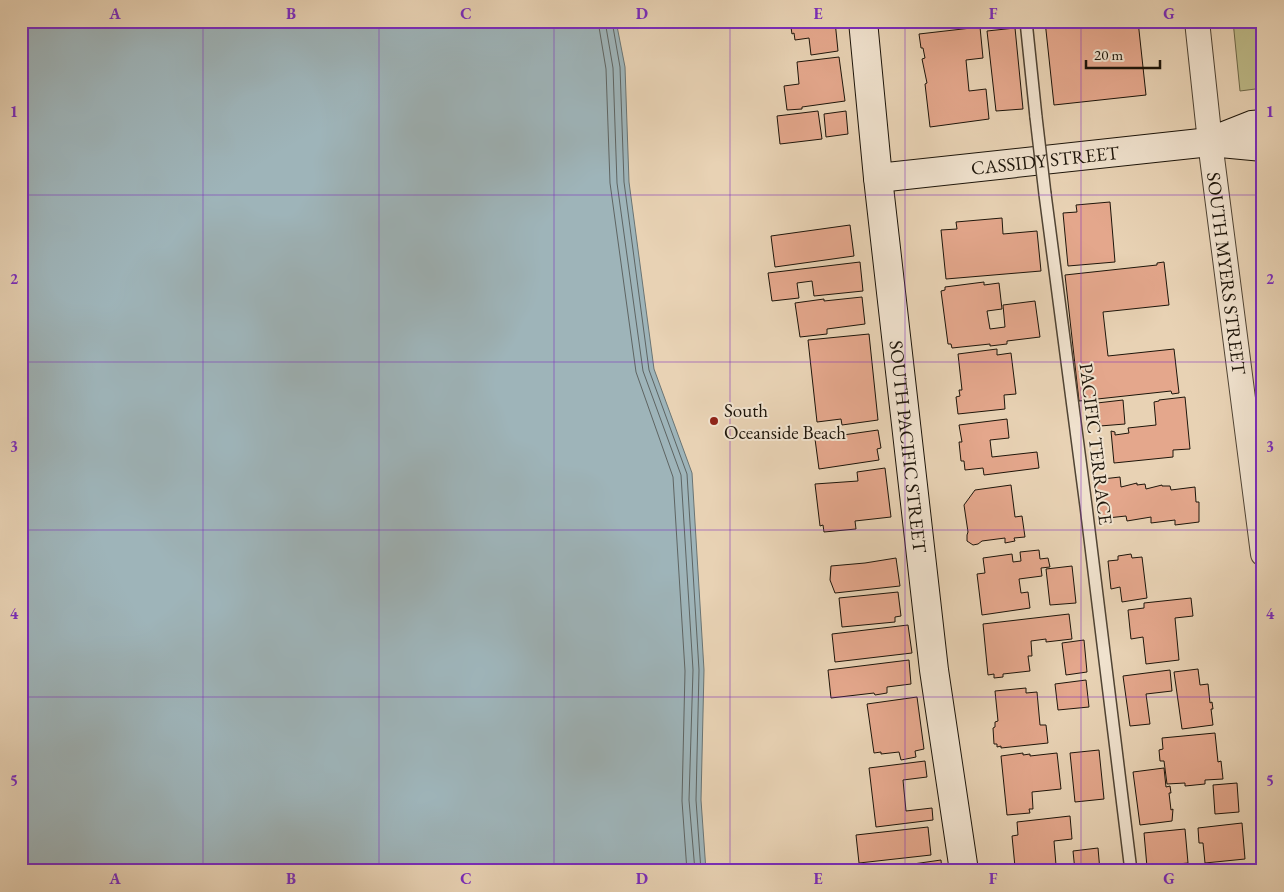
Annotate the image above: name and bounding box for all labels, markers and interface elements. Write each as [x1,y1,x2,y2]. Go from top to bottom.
text: A [108,3,121,24]
text: B [286,3,296,24]
text: C [460,3,472,24]
text: D [636,3,648,24]
text: E [813,3,823,24]
text: F [989,3,998,24]
text: G [1163,3,1175,24]
scale bar [1086,38,1160,70]
text: 20 m [1094,45,1123,64]
text: 1 [10,101,18,122]
text: 1 [1266,101,1274,122]
street label: CASSIDY STREET [970,139,1121,180]
street label: SOUTH MYERS STREET [1201,171,1252,376]
text: 2 [10,268,19,289]
text: 2 [1266,268,1275,289]
street label: SOUTH PACIFIC STREET [884,339,933,554]
street label: PACIFIC TERRACE [1074,362,1118,527]
place label: South Oceanside Beach [724,398,846,445]
marker: South Oceanside Beach [708,415,720,427]
text: 3 [10,436,18,457]
text: 3 [1266,436,1274,457]
text: 4 [10,603,19,624]
text: 4 [1266,603,1275,624]
text: 5 [10,770,18,791]
text: 5 [1266,770,1274,791]
text: A [108,868,121,889]
text: B [286,868,296,889]
text: C [460,868,472,889]
text: D [636,868,648,889]
text: E [813,868,823,889]
text: F [989,868,998,889]
text: G [1163,868,1175,889]

